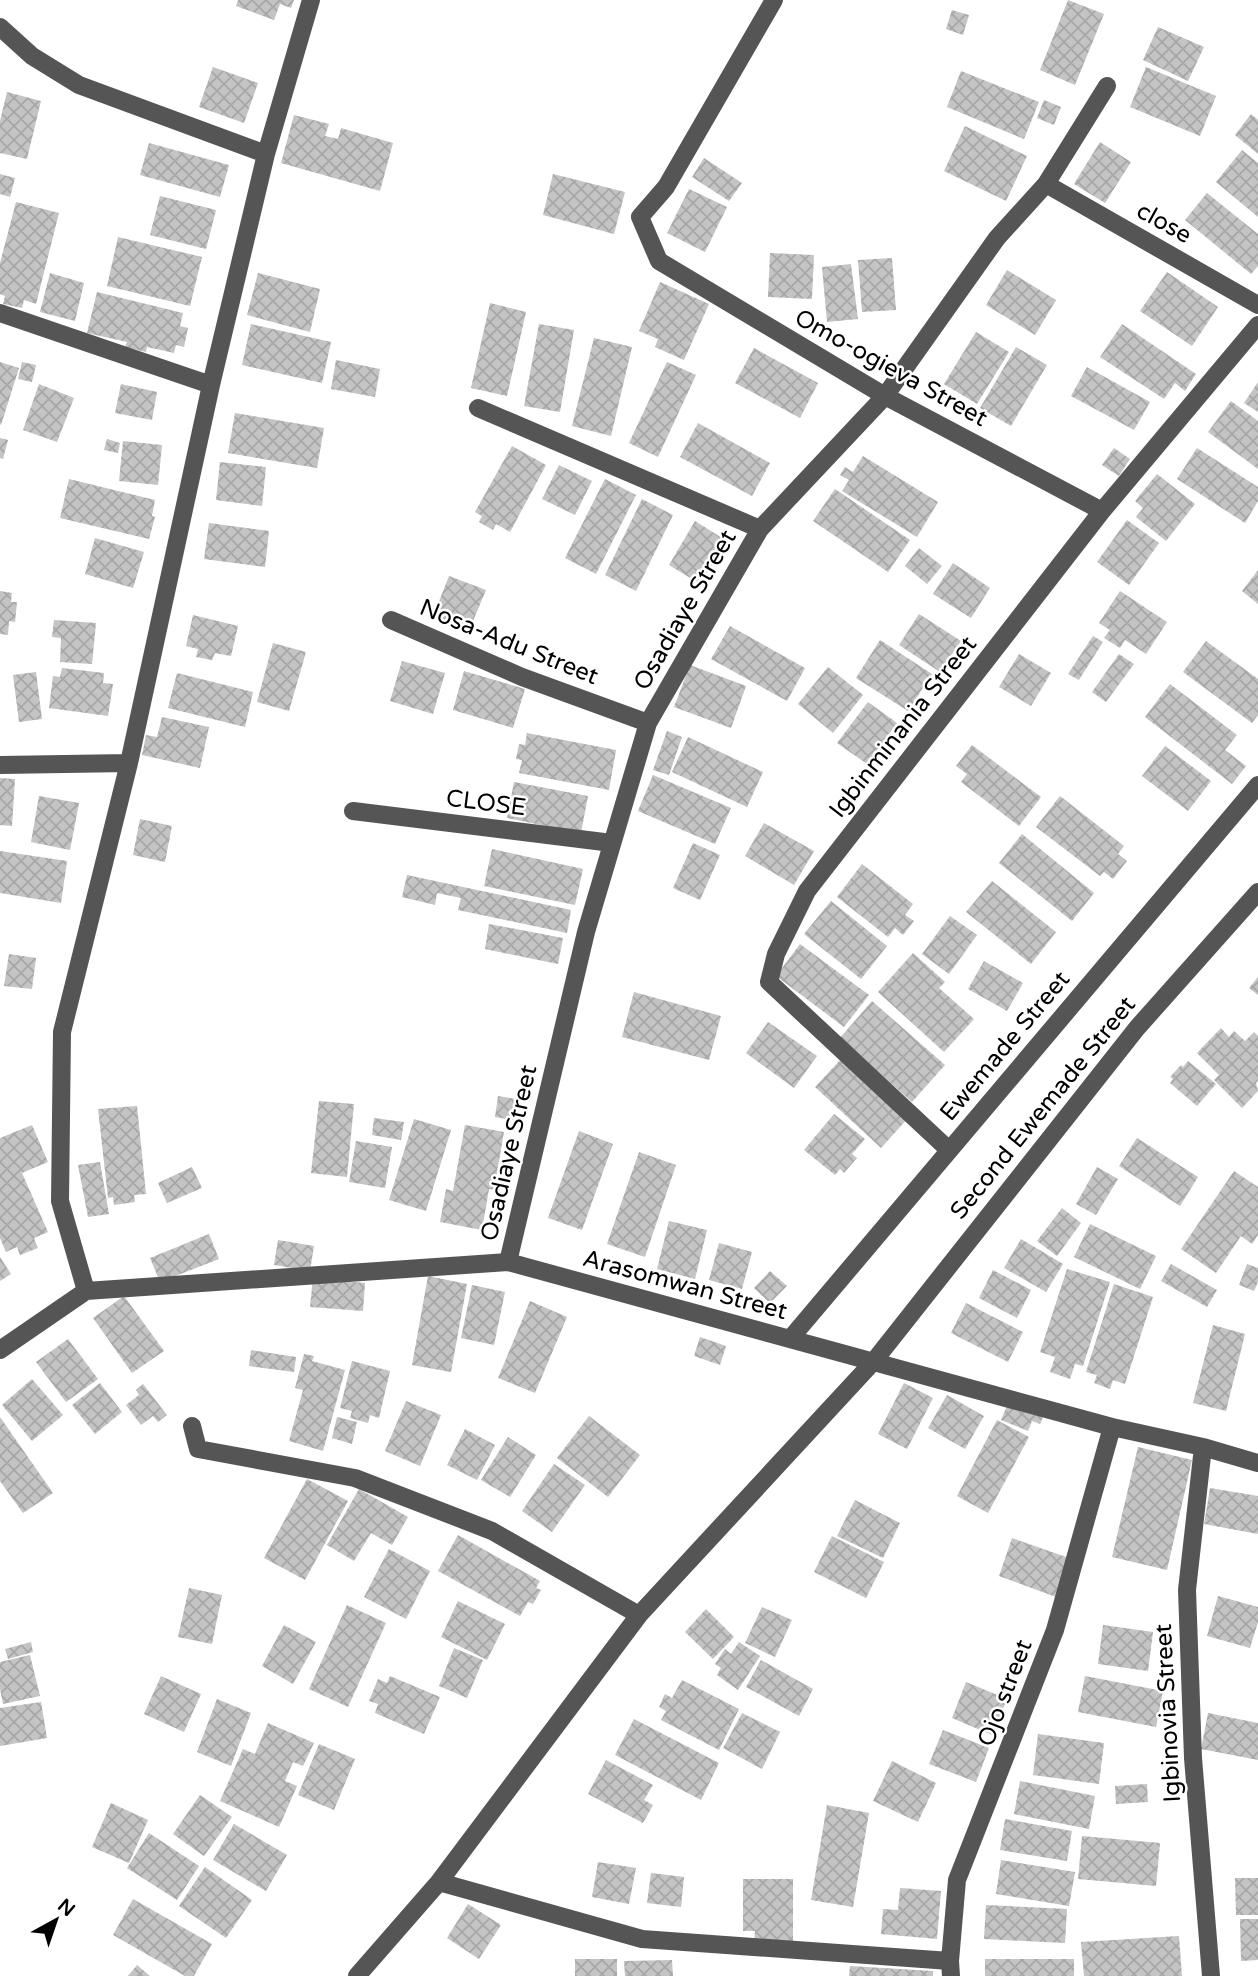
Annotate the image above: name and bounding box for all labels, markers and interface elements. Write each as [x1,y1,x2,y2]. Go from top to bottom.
street label: close [1131,196,1197,250]
street label: Omo-ogieva Street [790,303,992,433]
street label: Osadiaye Street [627,525,743,695]
street label: Nosa-Adu Street [415,593,603,691]
street label: Igbinminania Street [823,630,983,824]
street label: CLOSE [444,784,528,822]
street label: Ewemade Street [934,965,1076,1127]
street label: Second Ewemade Street [944,991,1142,1225]
street label: Osadiaye Street [475,1062,543,1244]
street label: Arasomwan Street [580,1244,790,1326]
street label: Igbinovia Street [1149,1623,1187,1803]
street label: Ojo street [971,1636,1039,1750]
north arrow [21,1885,91,1955]
text: N [53,1894,79,1921]

